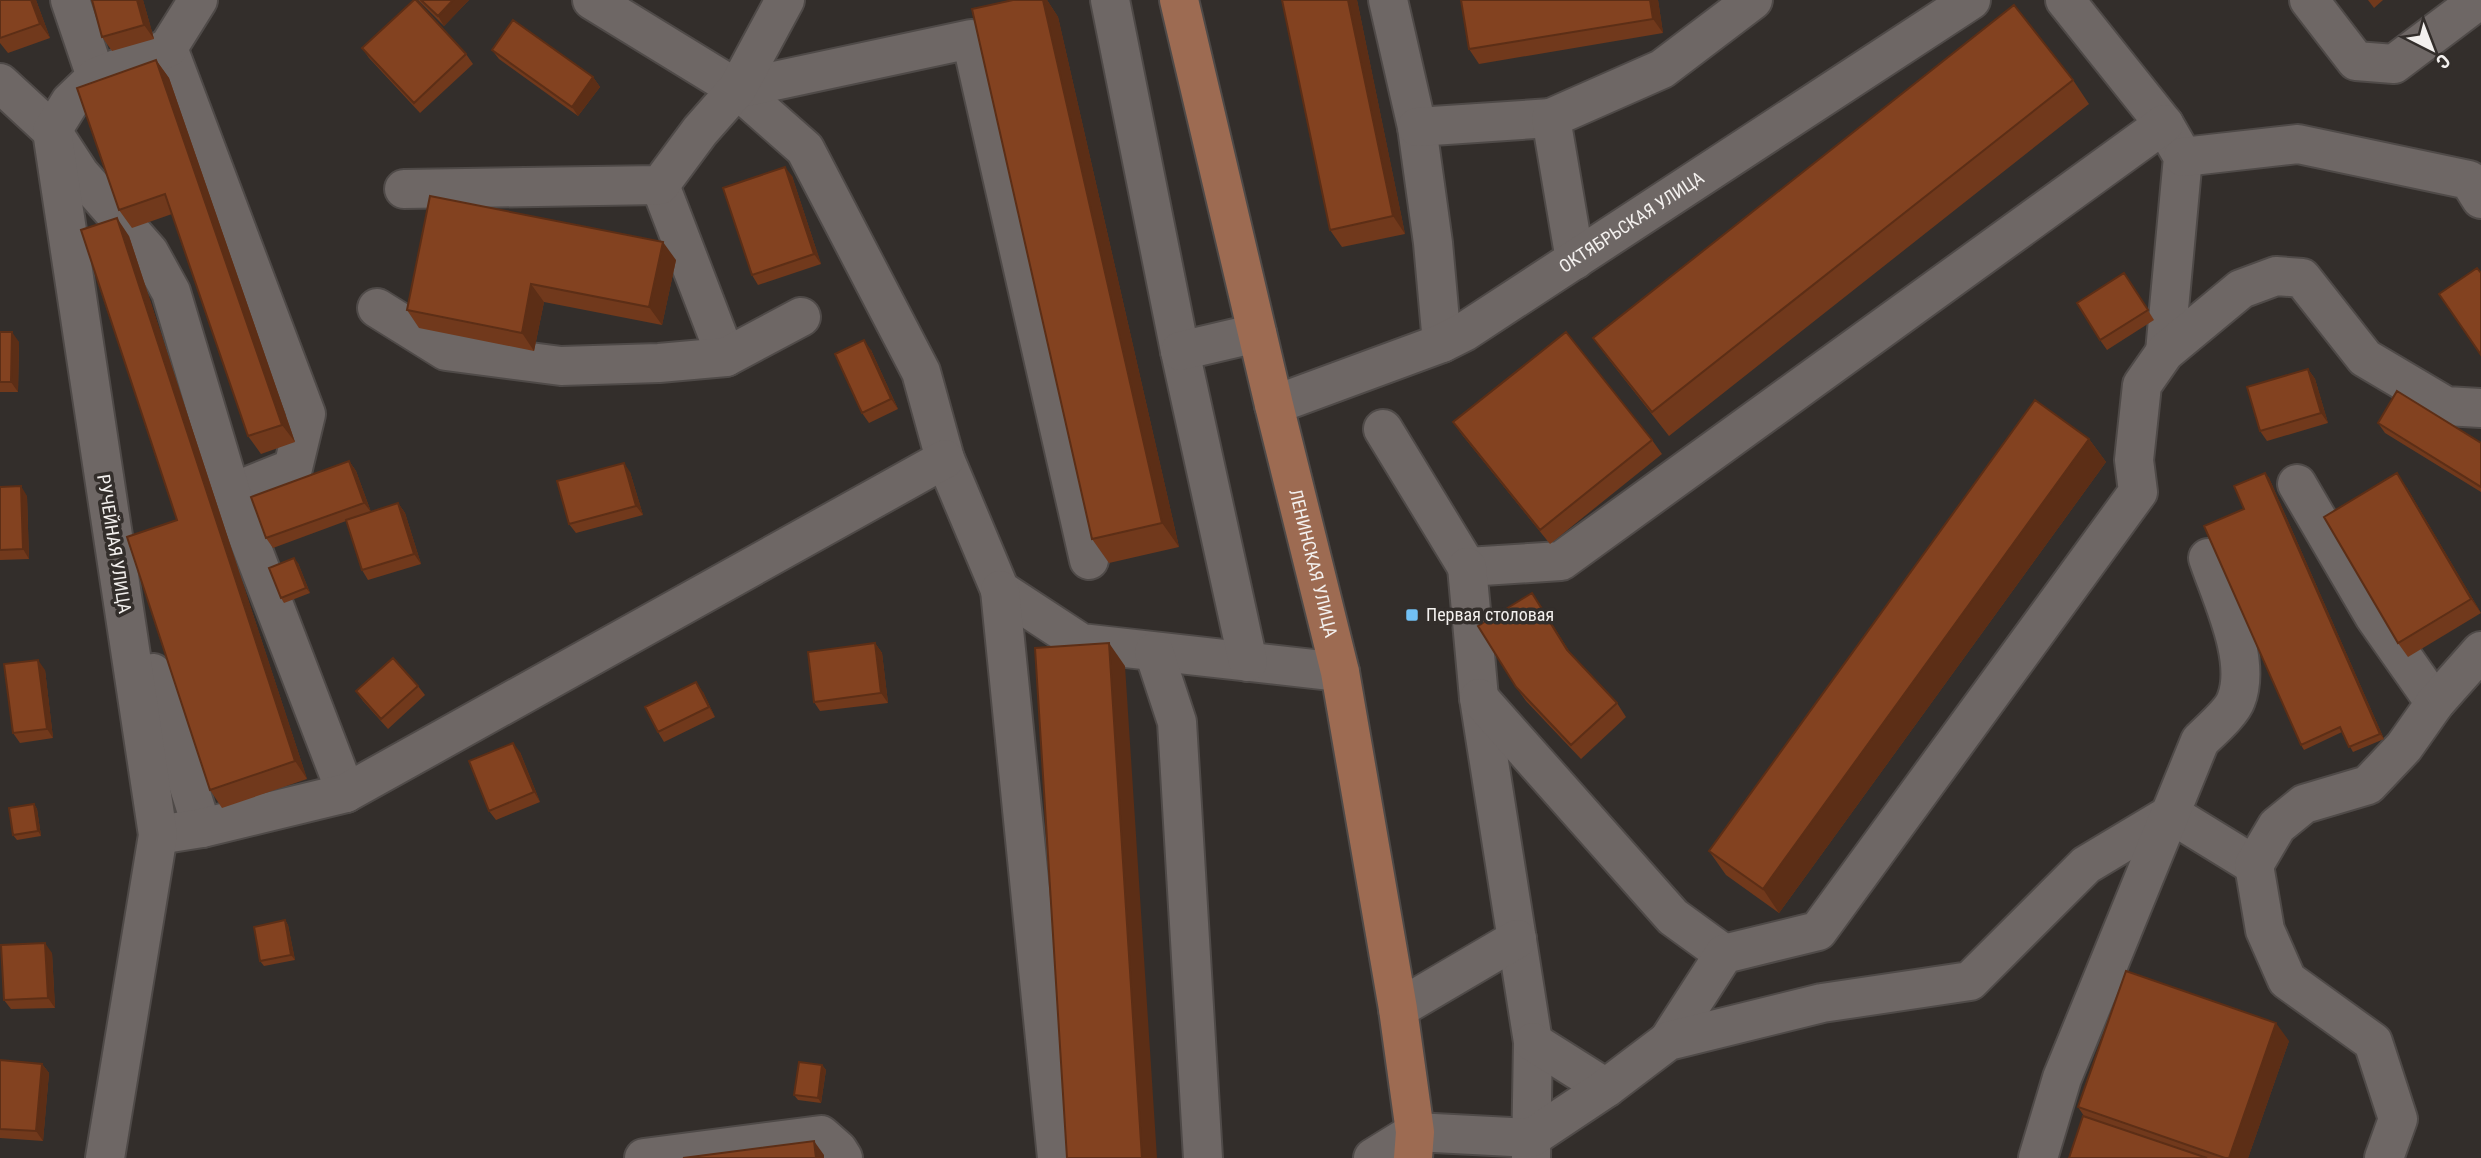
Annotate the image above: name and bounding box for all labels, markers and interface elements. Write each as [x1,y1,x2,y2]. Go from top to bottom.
north arrow [2397,14,2467,84]
text: С [2431,49,2455,74]
street label: ОКТЯБРЬСКАЯ УЛИЦА [1555,166,1708,277]
street label: РУЧЕЙНАЯ УЛИЦА [93,473,136,615]
street label: ЛЕНИНСКАЯ УЛИЦА [1285,487,1342,640]
place label: Первая столовая [1426,604,1554,625]
marker: Первая столовая [1404,607,1420,623]

